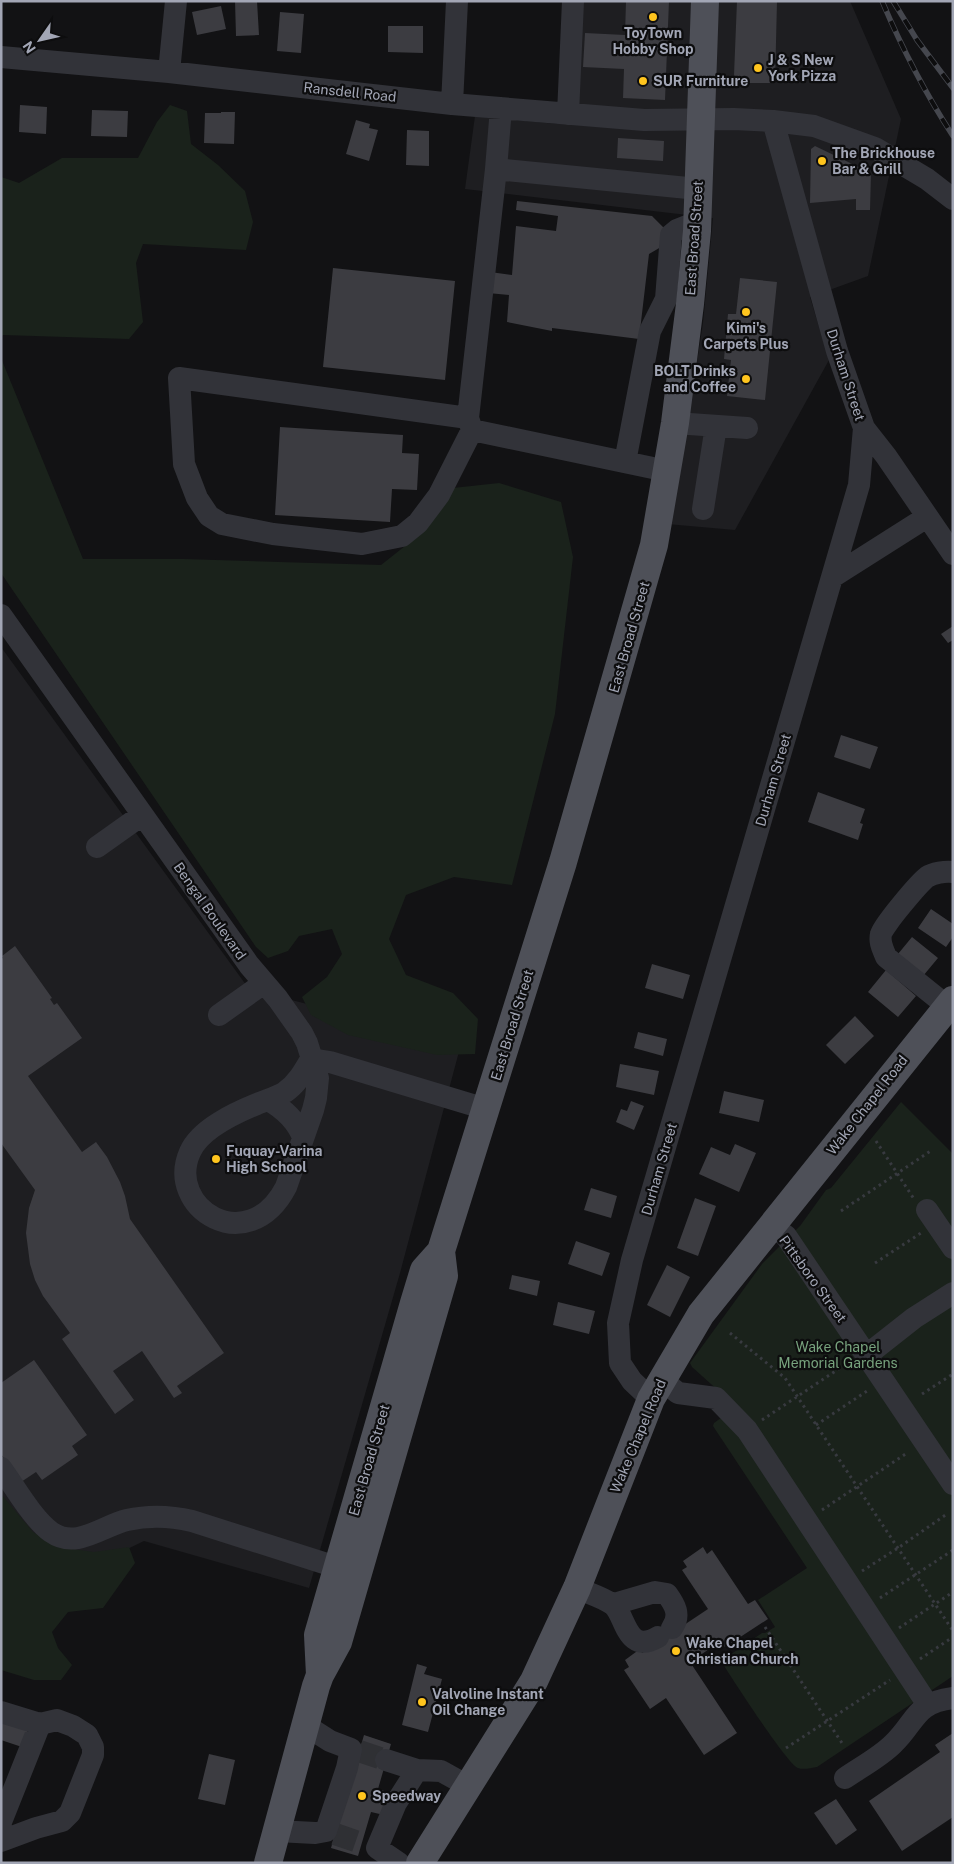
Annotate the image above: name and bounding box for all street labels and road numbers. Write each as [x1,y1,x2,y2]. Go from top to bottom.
street label: Ransdell Road [303,79,397,105]
street label: East Broad Street [682,180,706,296]
street label: Durham Street [824,327,868,423]
street label: East Broad Street [605,580,653,694]
street label: Durham Street [752,732,794,828]
street label: Bengal Boulevard [170,859,250,963]
street label: East Broad Street [488,968,536,1082]
street label: Wake Chapel Road [823,1052,911,1158]
street label: Durham Street [638,1121,680,1217]
street label: Pittsboro Street [776,1232,850,1326]
street label: Wake Chapel Road [607,1377,669,1495]
street label: East Broad Street [345,1403,393,1517]

